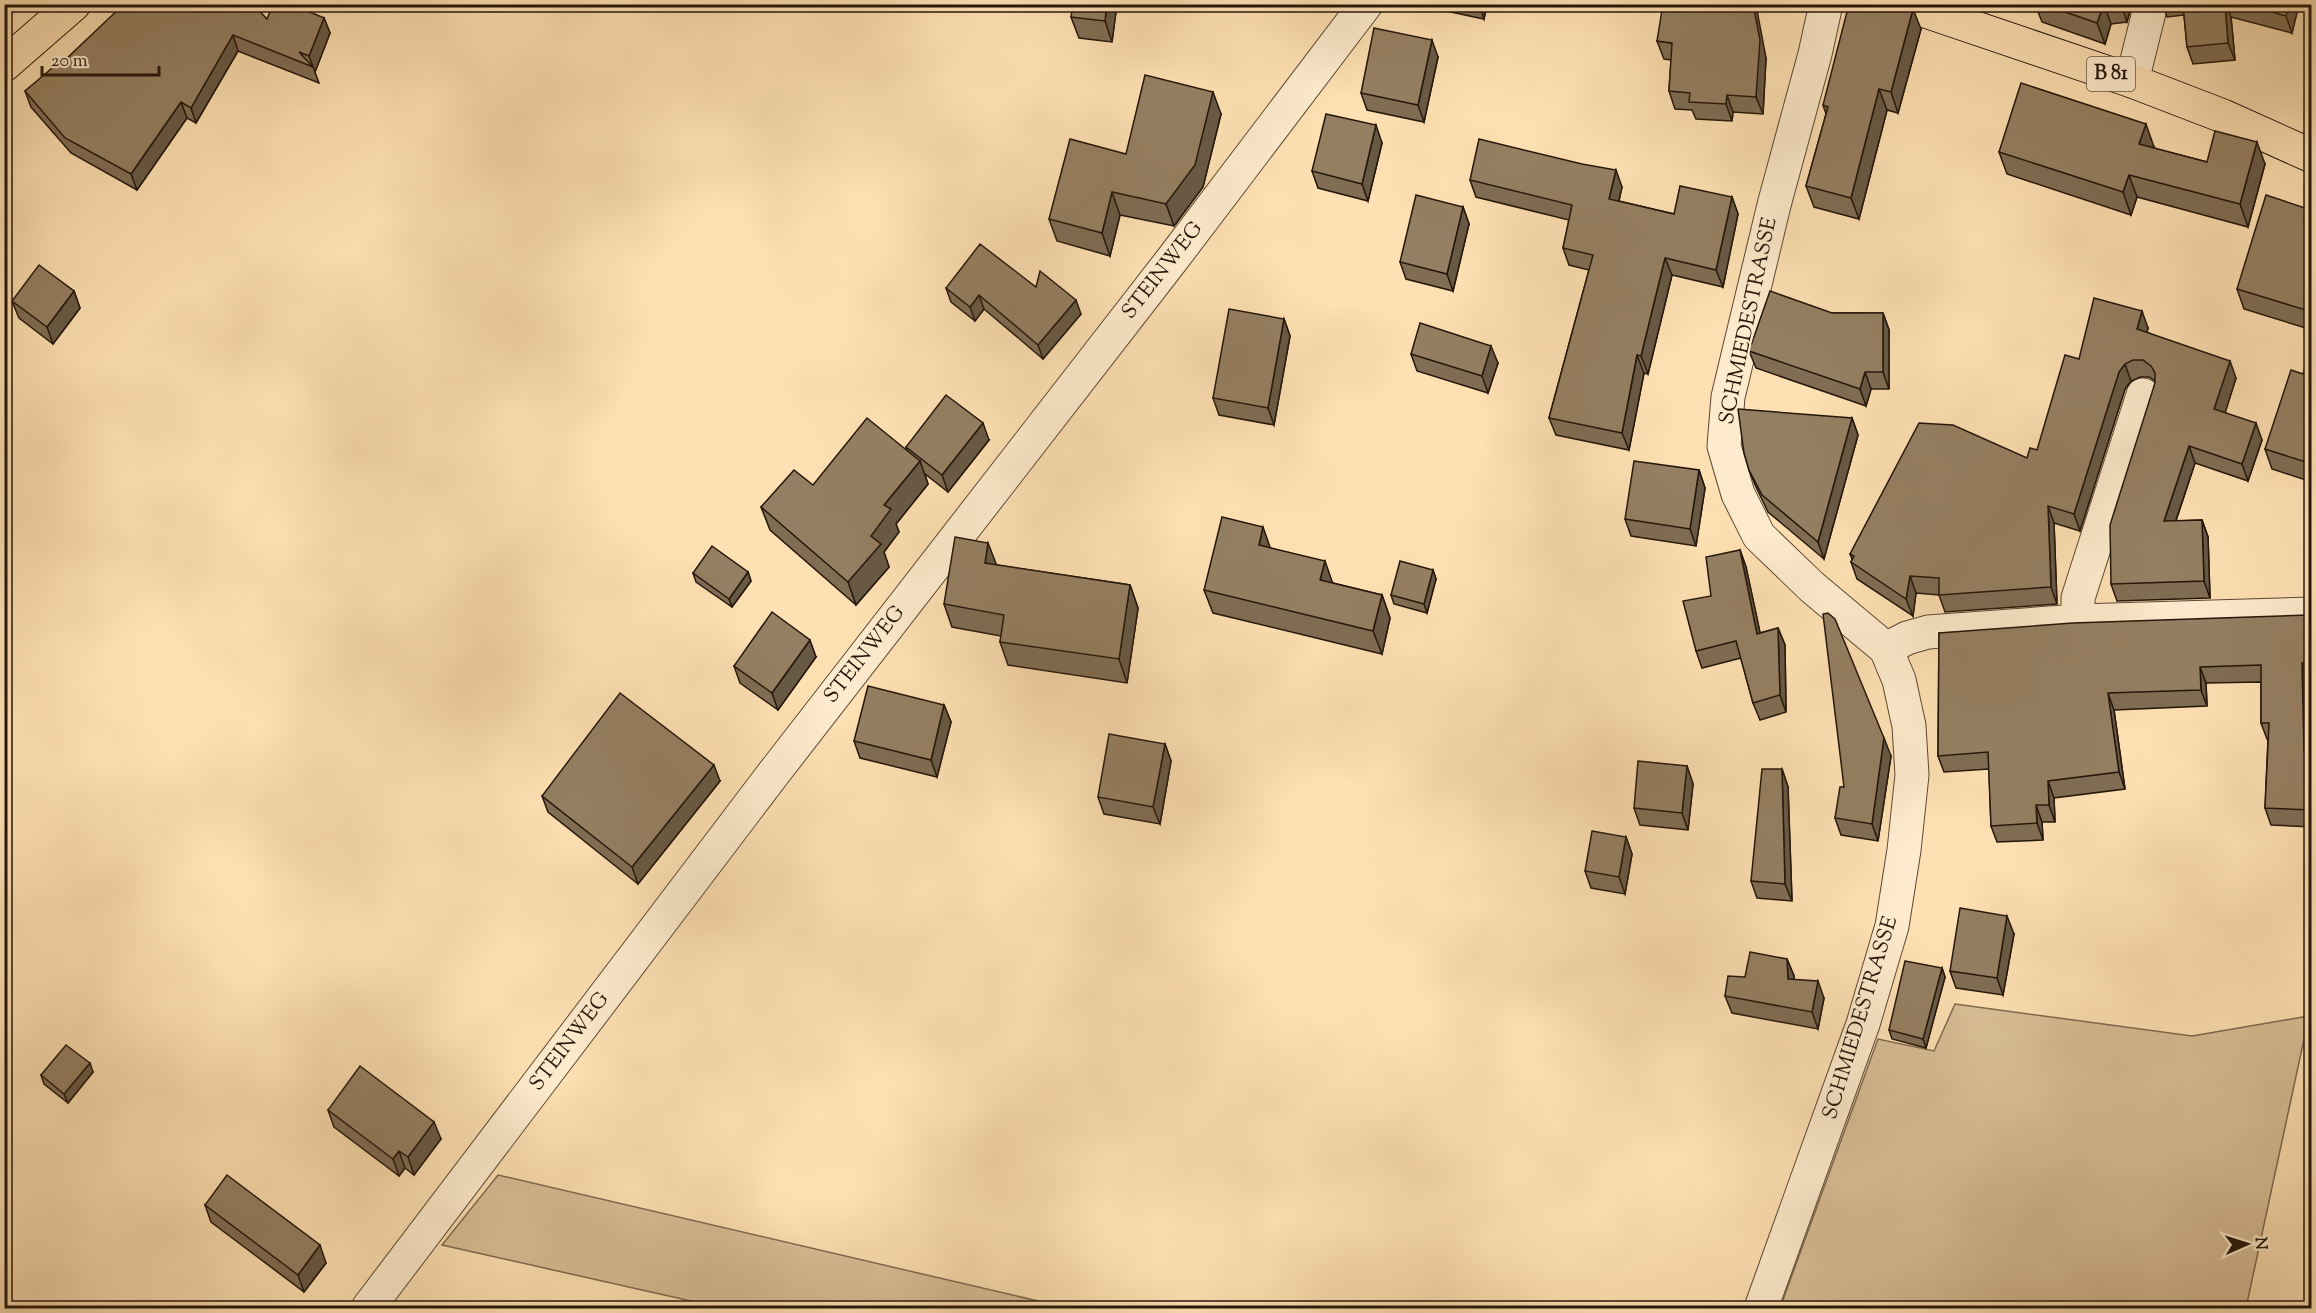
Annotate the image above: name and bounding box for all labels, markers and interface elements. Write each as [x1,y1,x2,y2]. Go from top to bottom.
scale bar [42,39,159,77]
text: 20 m [51,49,88,75]
road number: B 81 [2087,57,2135,91]
street label: SCHMIEDESTRASSE [1712,214,1786,427]
street label: STEINWEG [1115,216,1211,326]
street label: STEINWEG [817,600,913,710]
street label: SCHMIEDESTRASSE [1816,912,1906,1123]
street label: STEINWEG [523,986,617,1098]
north arrow [2217,1214,2277,1274]
text: N [2248,1236,2271,1251]

